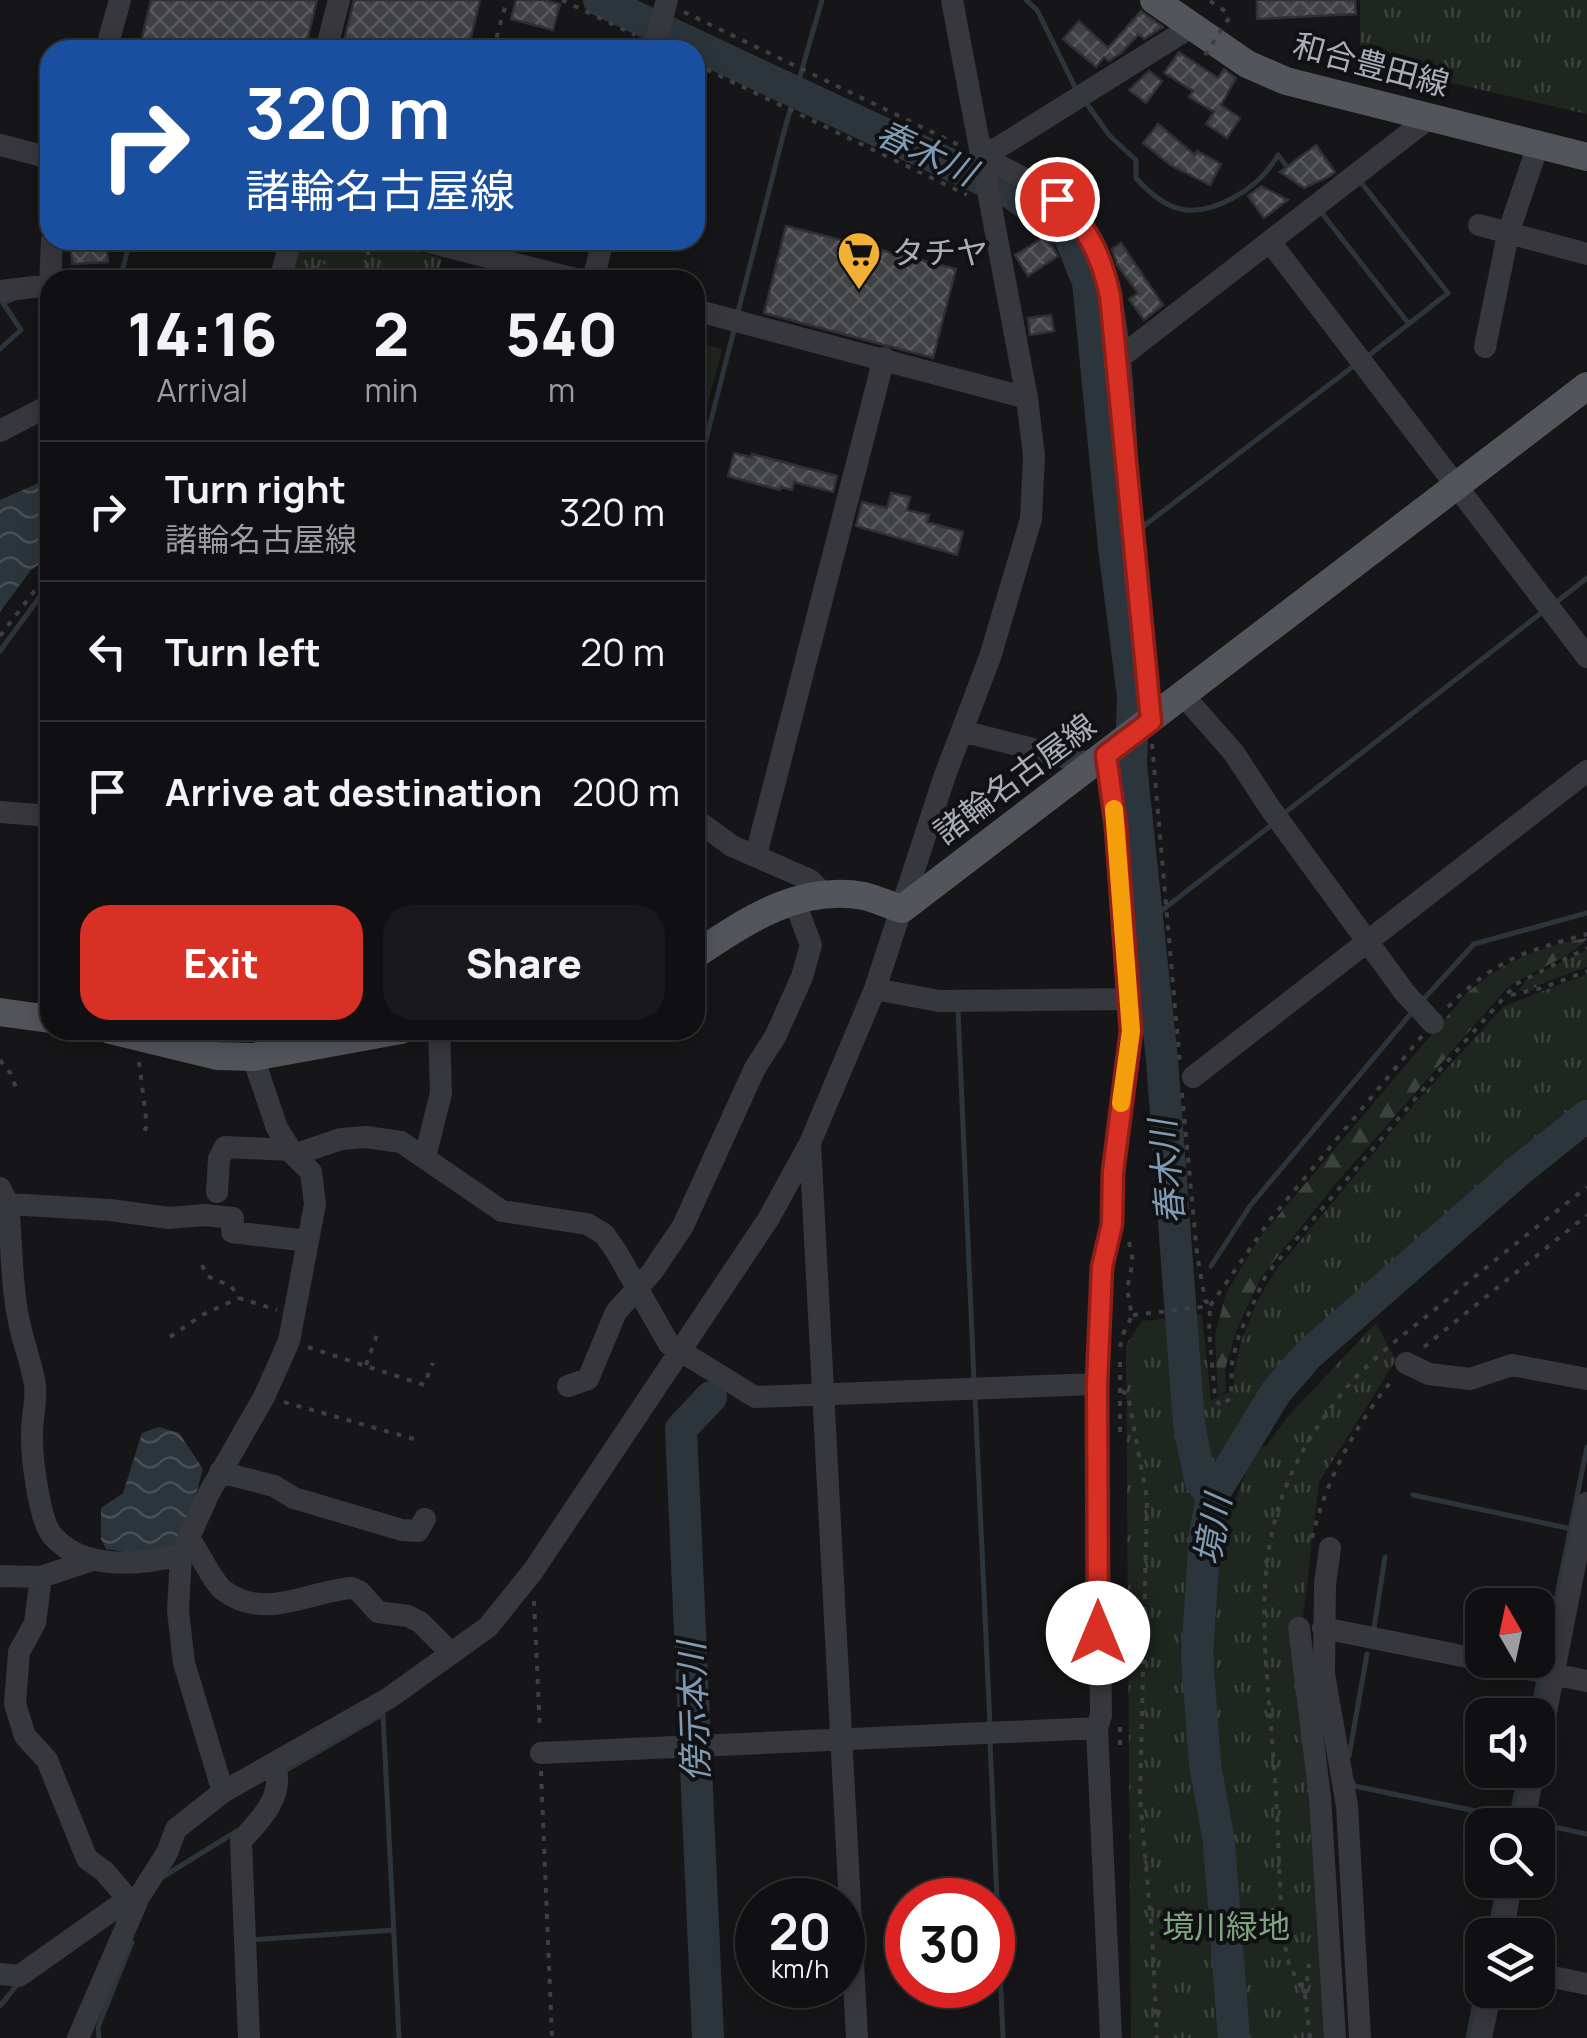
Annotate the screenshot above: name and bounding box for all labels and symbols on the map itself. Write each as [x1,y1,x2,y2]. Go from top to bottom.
street label: 和合豊田線 [1288,22,1454,106]
water label: 春木川 [869,108,988,198]
pin [1015,157,1100,242]
supermarket icon: タチヤ [836,230,882,291]
place label: タチヤ [892,230,988,274]
street label: 諸輪名古屋線 [924,703,1104,854]
water label: 春木川 [1137,1114,1194,1226]
water label: 境川 [1182,1487,1242,1568]
position arrow [1046,1581,1150,1685]
north arrow [1465,1588,1555,1678]
water label: 傍示本川 [666,1637,719,1783]
speed limit sign: 30 [885,1878,1015,2008]
park label: 境川緑地 [1162,1904,1290,1948]

